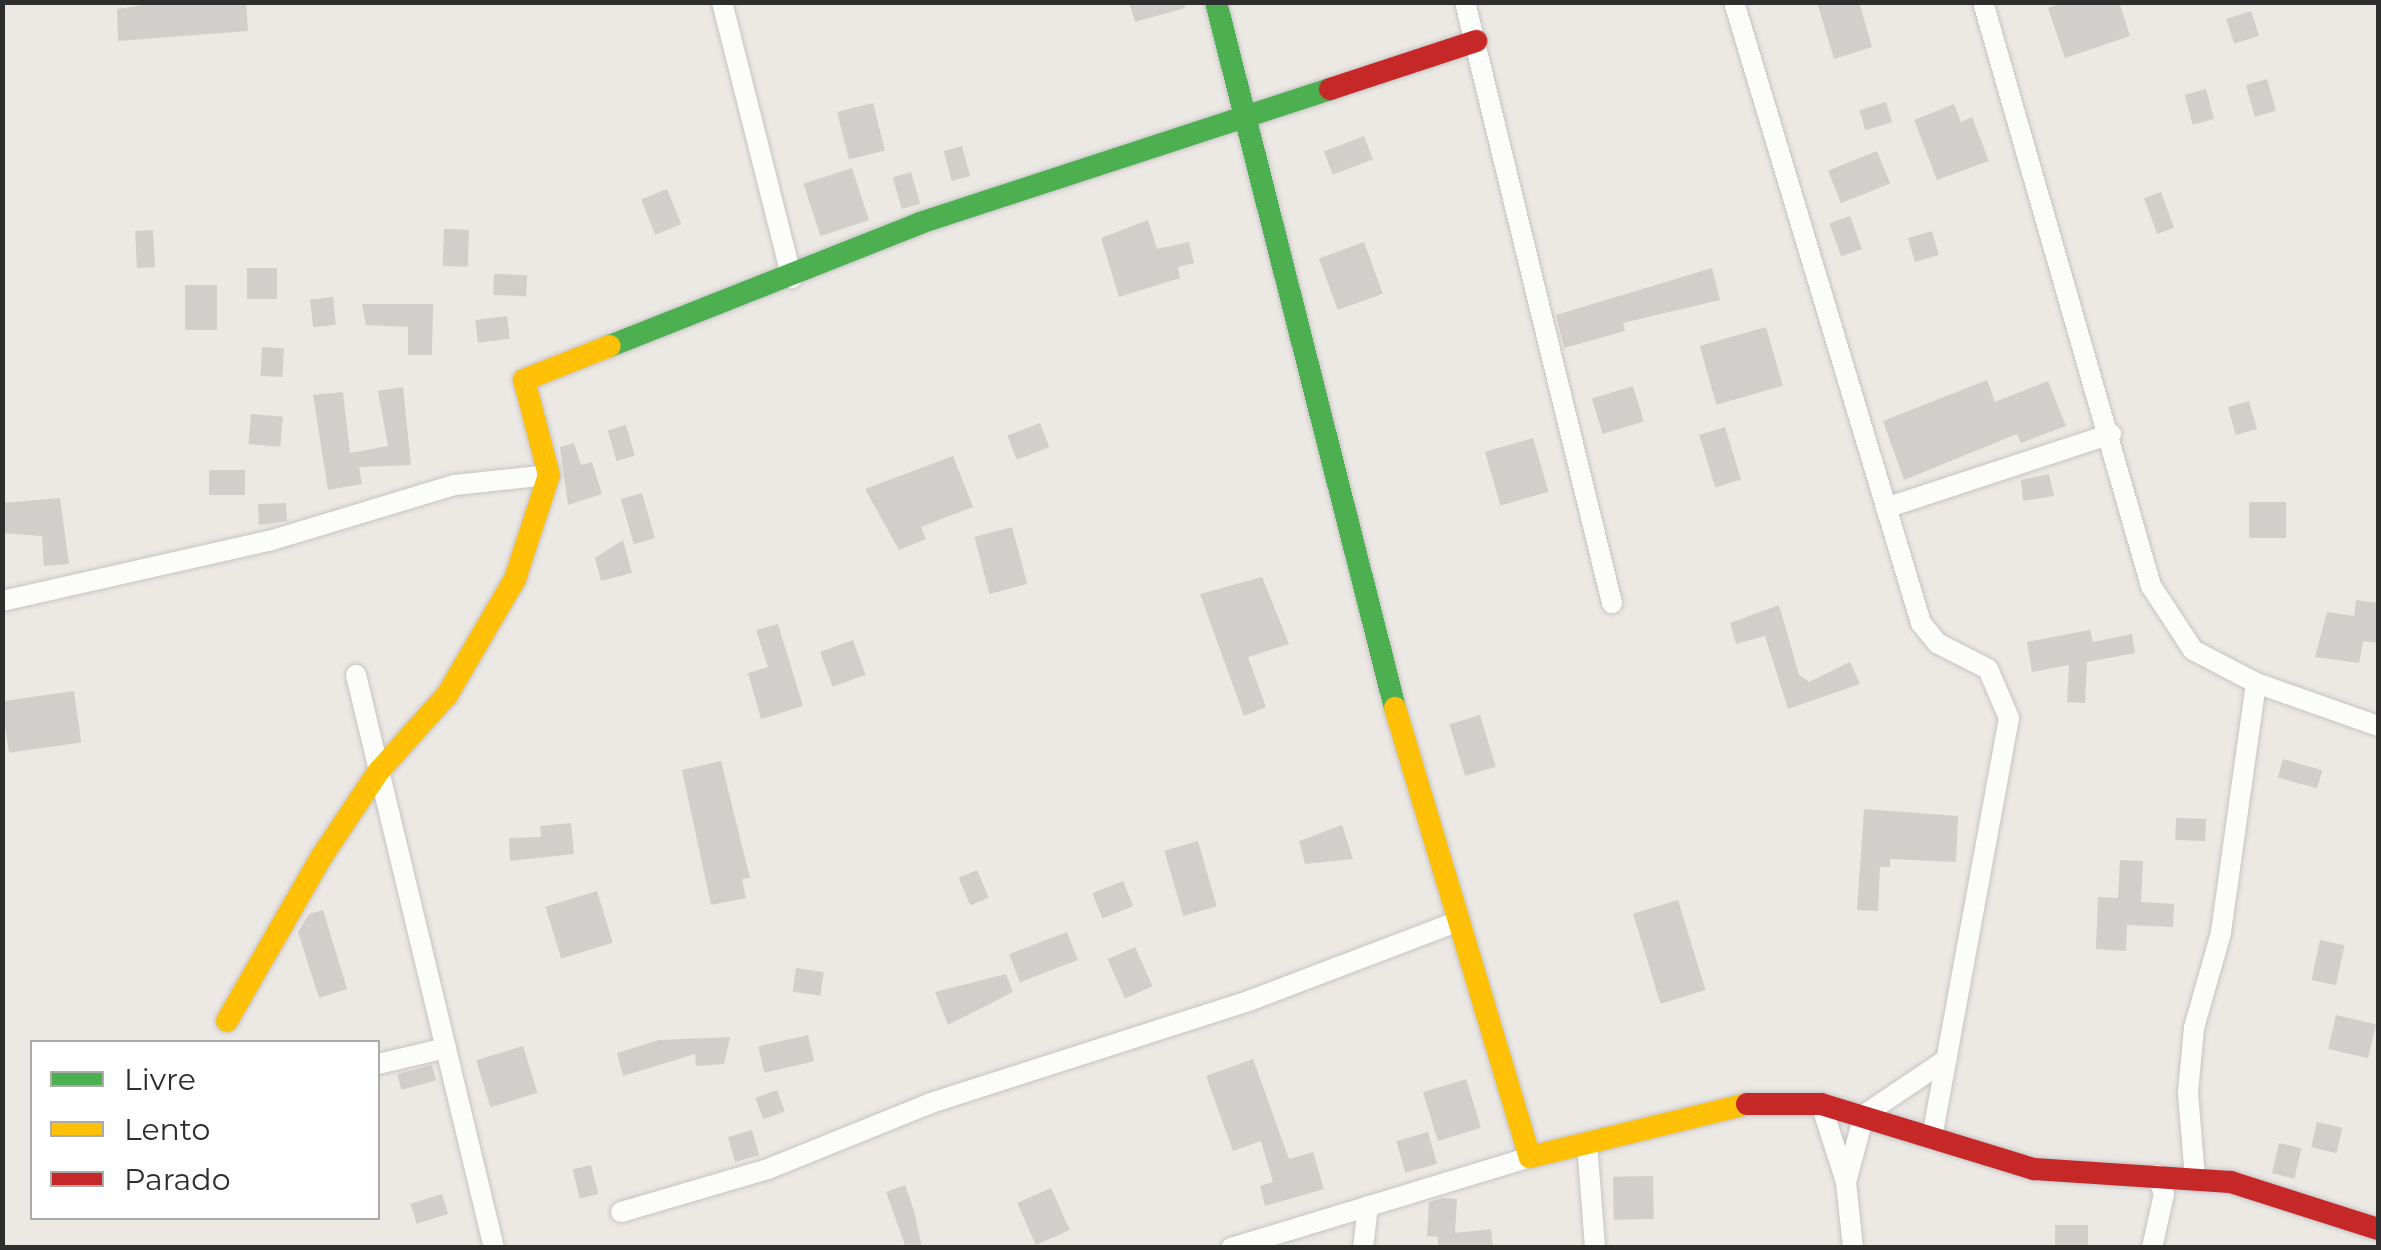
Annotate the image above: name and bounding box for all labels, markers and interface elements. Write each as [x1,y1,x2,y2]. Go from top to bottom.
legend [30,1040,380,1220]
text: Livre [124,1061,196,1098]
text: Lento [124,1111,210,1148]
text: Parado [124,1161,230,1198]

